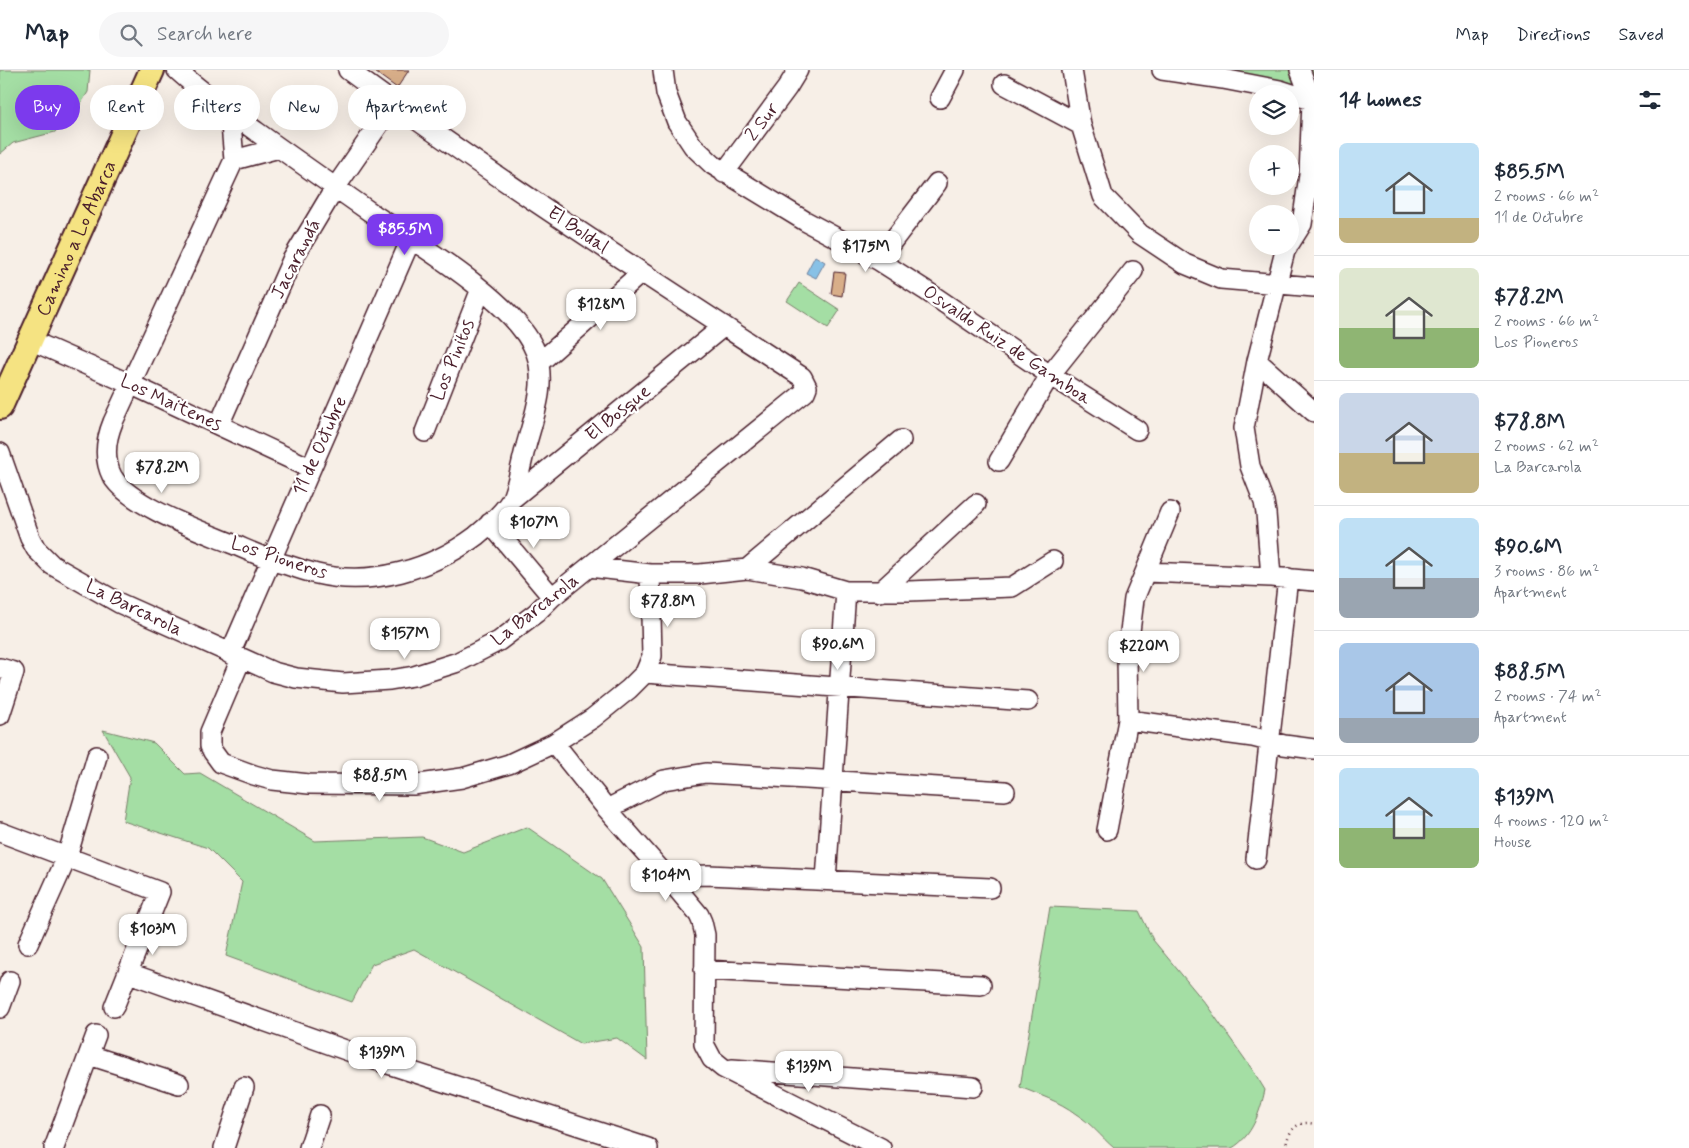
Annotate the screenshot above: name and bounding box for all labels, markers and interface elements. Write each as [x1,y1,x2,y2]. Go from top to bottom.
search box [99,12,449,57]
text: Map [25,19,69,50]
icon: search [117,21,145,49]
text: Search here [157,22,253,47]
text: Map [1456,23,1489,47]
text: Directions [1517,23,1591,47]
text: Saved [1619,23,1664,47]
chip: Buy [15,85,80,130]
chip: Rent [90,85,164,130]
chip: Filters [174,85,260,130]
chip: New [270,85,338,130]
chip: Apartment [348,85,466,130]
map controls [1249,85,1299,255]
button: layers [1249,85,1299,135]
text: 14 homes [1339,86,1422,114]
icon: filters [1636,86,1664,114]
street label: 2 Sur [739,98,785,146]
button: + [1249,145,1299,195]
street label: Camino a Lo Abarca [30,156,122,320]
text: $85.5M [1494,158,1565,186]
icon: home [1379,163,1439,223]
text: 2 rooms · 66 m² [1494,186,1599,207]
street label: El Boldal [542,200,614,260]
button: − [1249,205,1299,255]
text: 11 de Octubre [1494,207,1584,228]
pin: $85.5M [364,214,446,256]
street label: Jacarandá [265,215,327,303]
text: $85.5M [378,219,432,240]
pin: $175M [831,230,901,273]
text: $175M [842,236,890,257]
street label: Osvaldo Ruiz de Gamboa [918,279,1097,411]
text: $78.2M [1494,283,1564,311]
pin: $128M [566,288,636,331]
icon: home [1379,288,1439,348]
text: $128M [577,294,625,315]
text: 2 rooms · 66 m² [1494,311,1599,332]
street label: Los Pinitos [425,315,481,405]
text: Los Pioneros [1494,332,1578,353]
street label: Los Maitenes [116,369,226,437]
street label: El Bosque [580,379,656,447]
street label: 11 de Octubre [287,392,353,500]
text: $78.8M [1494,408,1565,436]
icon: home [1379,413,1439,473]
text: 2 rooms · 62 m² [1494,436,1599,457]
pin: $78.2M [121,452,203,494]
text: $78.2M [135,457,189,478]
text: La Barcarola [1494,457,1582,478]
pin: $107M [499,506,569,549]
text: $107M [510,512,558,533]
street label: Los Pioneros [228,531,331,586]
text: $90.6M [1494,533,1562,561]
icon: home [1379,538,1439,598]
text: 3 rooms · 86 m² [1494,561,1599,582]
street label: La Barcarola [486,568,584,652]
street label: La Barcarola [82,574,186,642]
text: Apartment [1494,582,1567,603]
pin: $78.8M [627,586,709,628]
text: $78.8M [641,591,695,612]
pin: $157M [370,618,440,660]
text: $157M [381,623,429,644]
pin: $90.6M [797,628,879,671]
pin: $220M [1109,630,1179,673]
text: $90.6M [812,634,864,655]
text: $220M [1119,636,1169,657]
text: $88.5M [1494,658,1565,686]
icon: home [1379,663,1439,723]
text: 2 rooms · 74 m² [1494,686,1602,707]
text: Apartment [1494,707,1567,728]
pin: $88.5M [339,760,421,802]
text: $88.5M [353,765,407,786]
text: $139M [1494,783,1554,811]
icon: home [1379,788,1439,848]
text: 4 rooms · 120 m² [1494,811,1609,832]
text: House [1494,832,1532,853]
pin: $104M [631,860,701,902]
text: $104M [641,865,691,886]
pin: $103M [118,914,188,956]
text: $103M [130,919,176,940]
pin: $139M [347,1036,417,1079]
text: $139M [359,1042,405,1063]
pin: $139M [774,1050,844,1093]
text: $139M [786,1056,832,1077]

